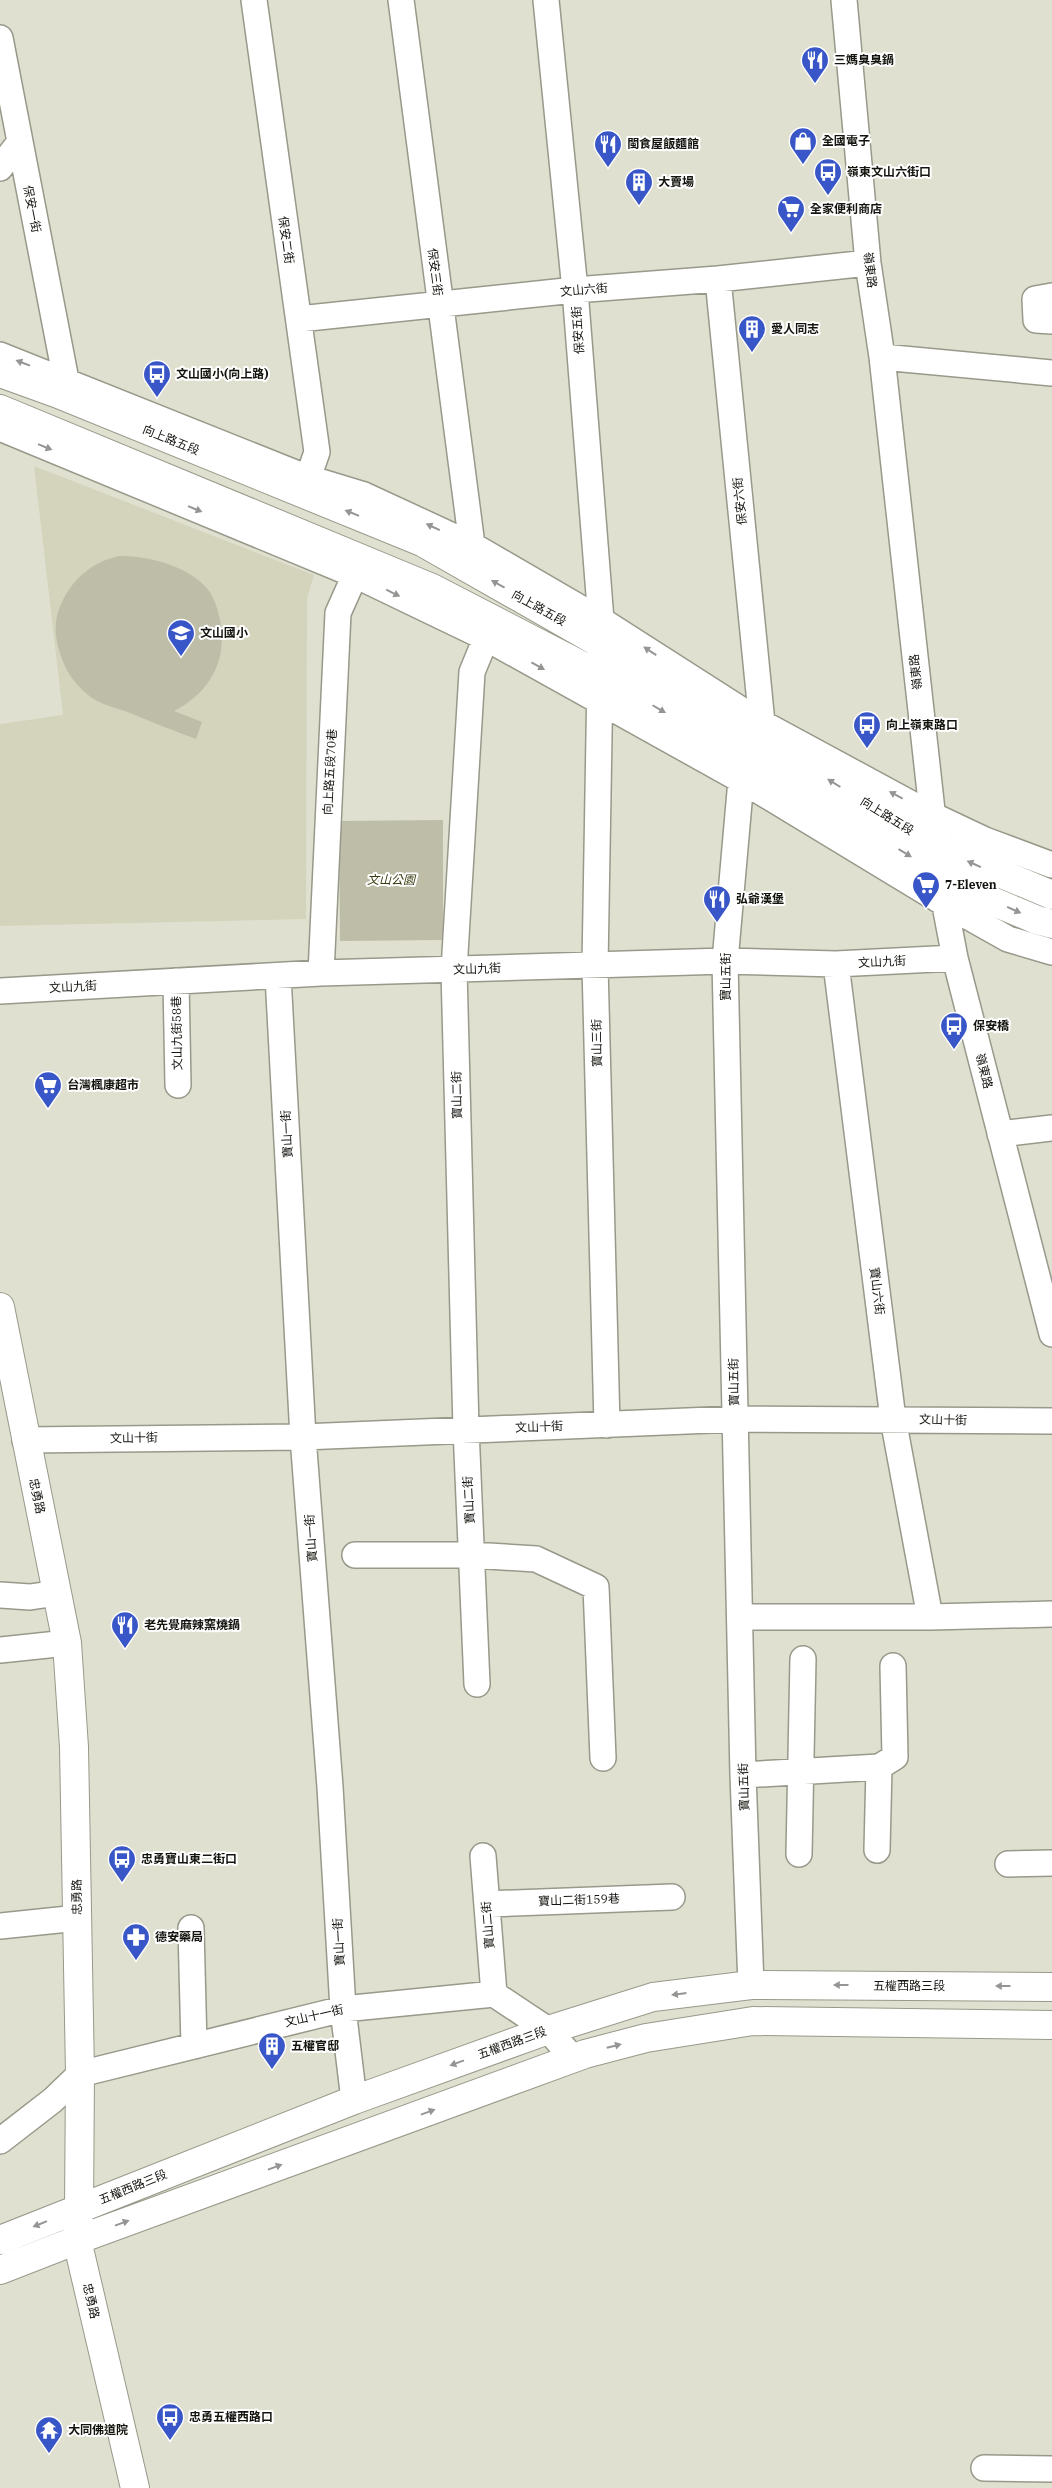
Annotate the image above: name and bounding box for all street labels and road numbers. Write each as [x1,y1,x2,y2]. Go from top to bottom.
street label: 保安一街 [21,184,44,234]
street label: 保安二街 [276,215,297,265]
street label: 保安三街 [425,247,446,297]
street label: 嶺東路 [861,251,880,289]
street label: 文山六街 [559,280,609,299]
street label: 保安五街 [568,306,587,355]
street label: 向上路五段 [141,421,202,458]
street label: 保安六街 [730,476,749,526]
street label: 向上路五段 [509,586,569,629]
street label: 嶺東路 [906,653,925,691]
street label: 向上路五段70巷 [320,728,339,816]
street label: 向上路五段 [858,793,917,838]
street label: 寶山五街 [718,953,733,1001]
street label: 文山九街 [858,953,906,970]
street label: 文山九街 [453,960,501,977]
street label: 文山九街 [49,978,97,995]
street label: 文山九街58巷 [168,996,185,1070]
street label: 寶山三街 [589,1019,604,1067]
street label: 嶺東路 [973,1052,996,1090]
street label: 寶山二街 [449,1071,464,1119]
street label: 寶山一街 [278,1110,295,1158]
street label: 寶山六街 [867,1266,888,1316]
street label: 寶山五街 [726,1358,741,1406]
street label: 文山十街 [919,1412,967,1427]
street label: 文山十街 [515,1418,563,1435]
street label: 文山十街 [110,1430,158,1445]
street label: 寶山二街 [460,1476,477,1524]
street label: 忠勇路 [26,1477,49,1515]
street label: 寶山一街 [301,1514,320,1563]
street label: 寶山五街 [735,1763,752,1811]
street label: 忠勇路 [69,1879,84,1915]
street label: 寶山二街159巷 [538,1891,620,1908]
street label: 寶山二街 [478,1900,497,1950]
street label: 寶山一街 [330,1918,347,1966]
street label: 五權西路三段 [873,1978,945,1993]
street label: 文山十一街 [283,2001,345,2030]
street label: 五權西路三段 [475,2023,548,2062]
street label: 五權西路三段 [97,2166,169,2207]
street label: 忠勇路 [80,2282,103,2320]

